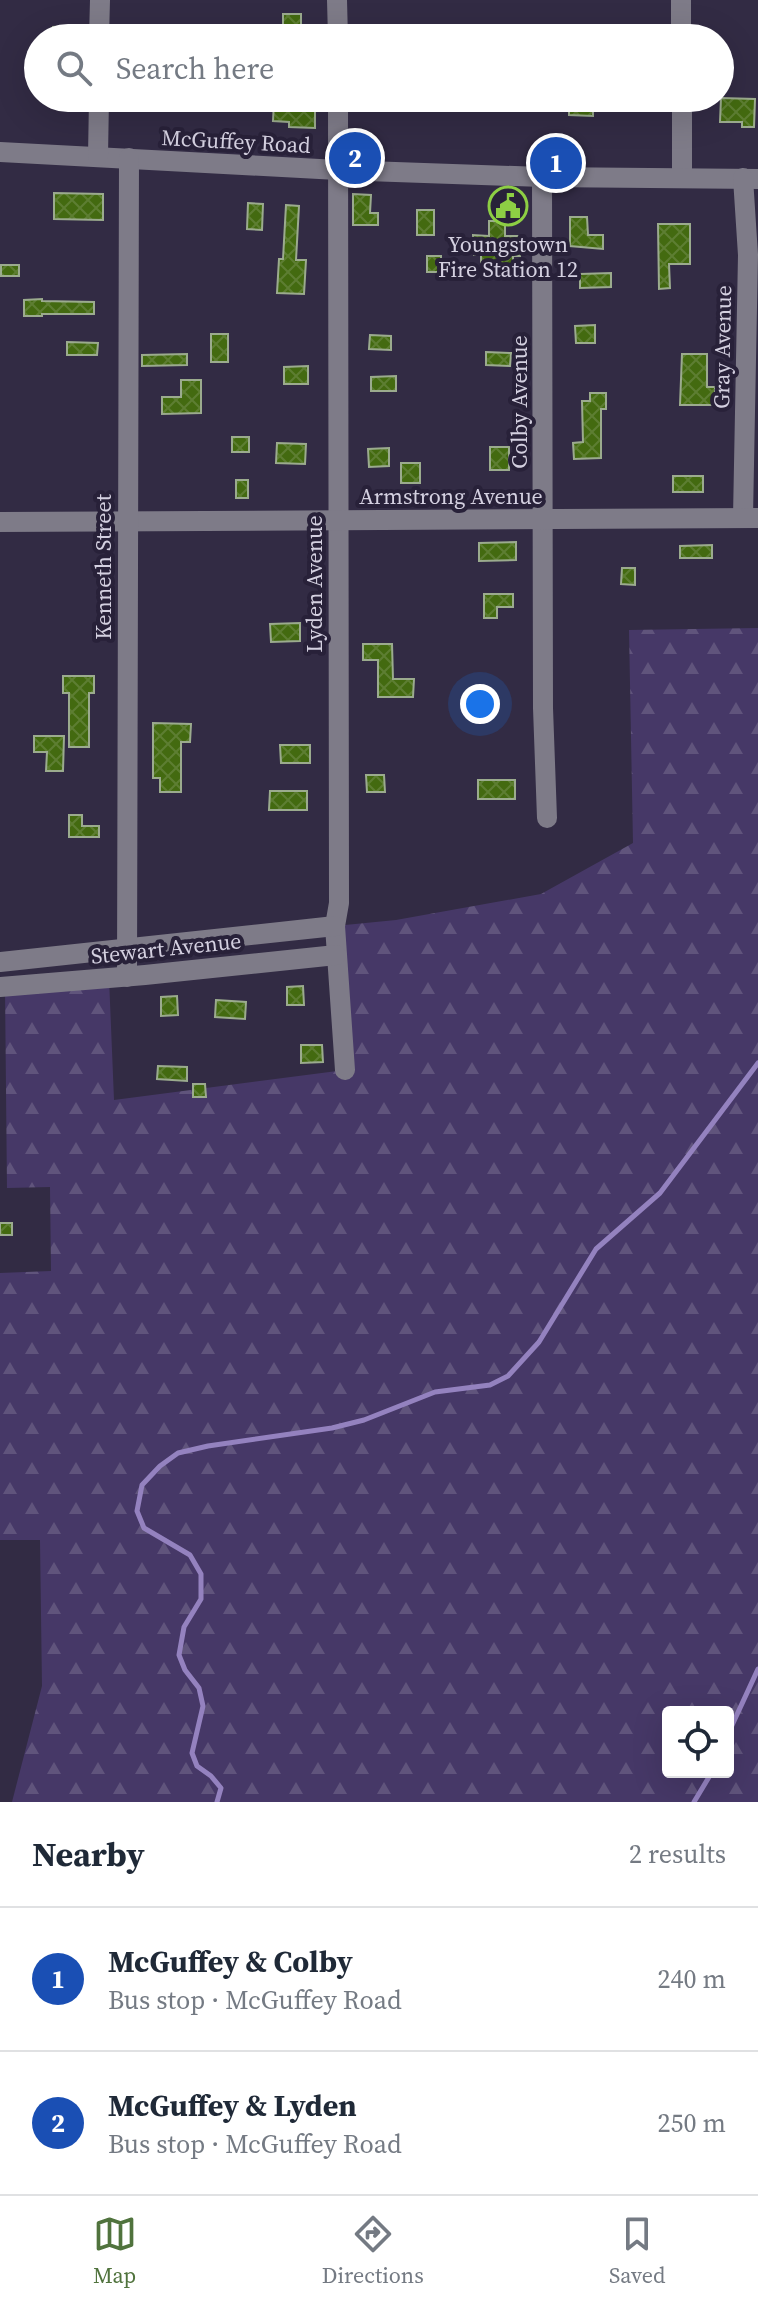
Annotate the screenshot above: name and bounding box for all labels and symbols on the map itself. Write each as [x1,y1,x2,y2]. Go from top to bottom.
street label: McGuffey Road [161,122,312,160]
pin: 2 [329,128,381,188]
pin: 1 [530,133,582,193]
public building icon: Youngstown Fire Station 12 [487,185,529,227]
place label: Youngstown Fire Station 12 [438,229,578,284]
street label: Gray Avenue [706,285,738,409]
street label: Colby Avenue [504,335,534,469]
street label: Armstrong Avenue [359,481,543,511]
street label: Kenneth Street [88,493,118,640]
street label: Lyden Avenue [299,515,329,653]
your location [460,684,500,724]
street label: Stewart Avenue [89,925,243,971]

